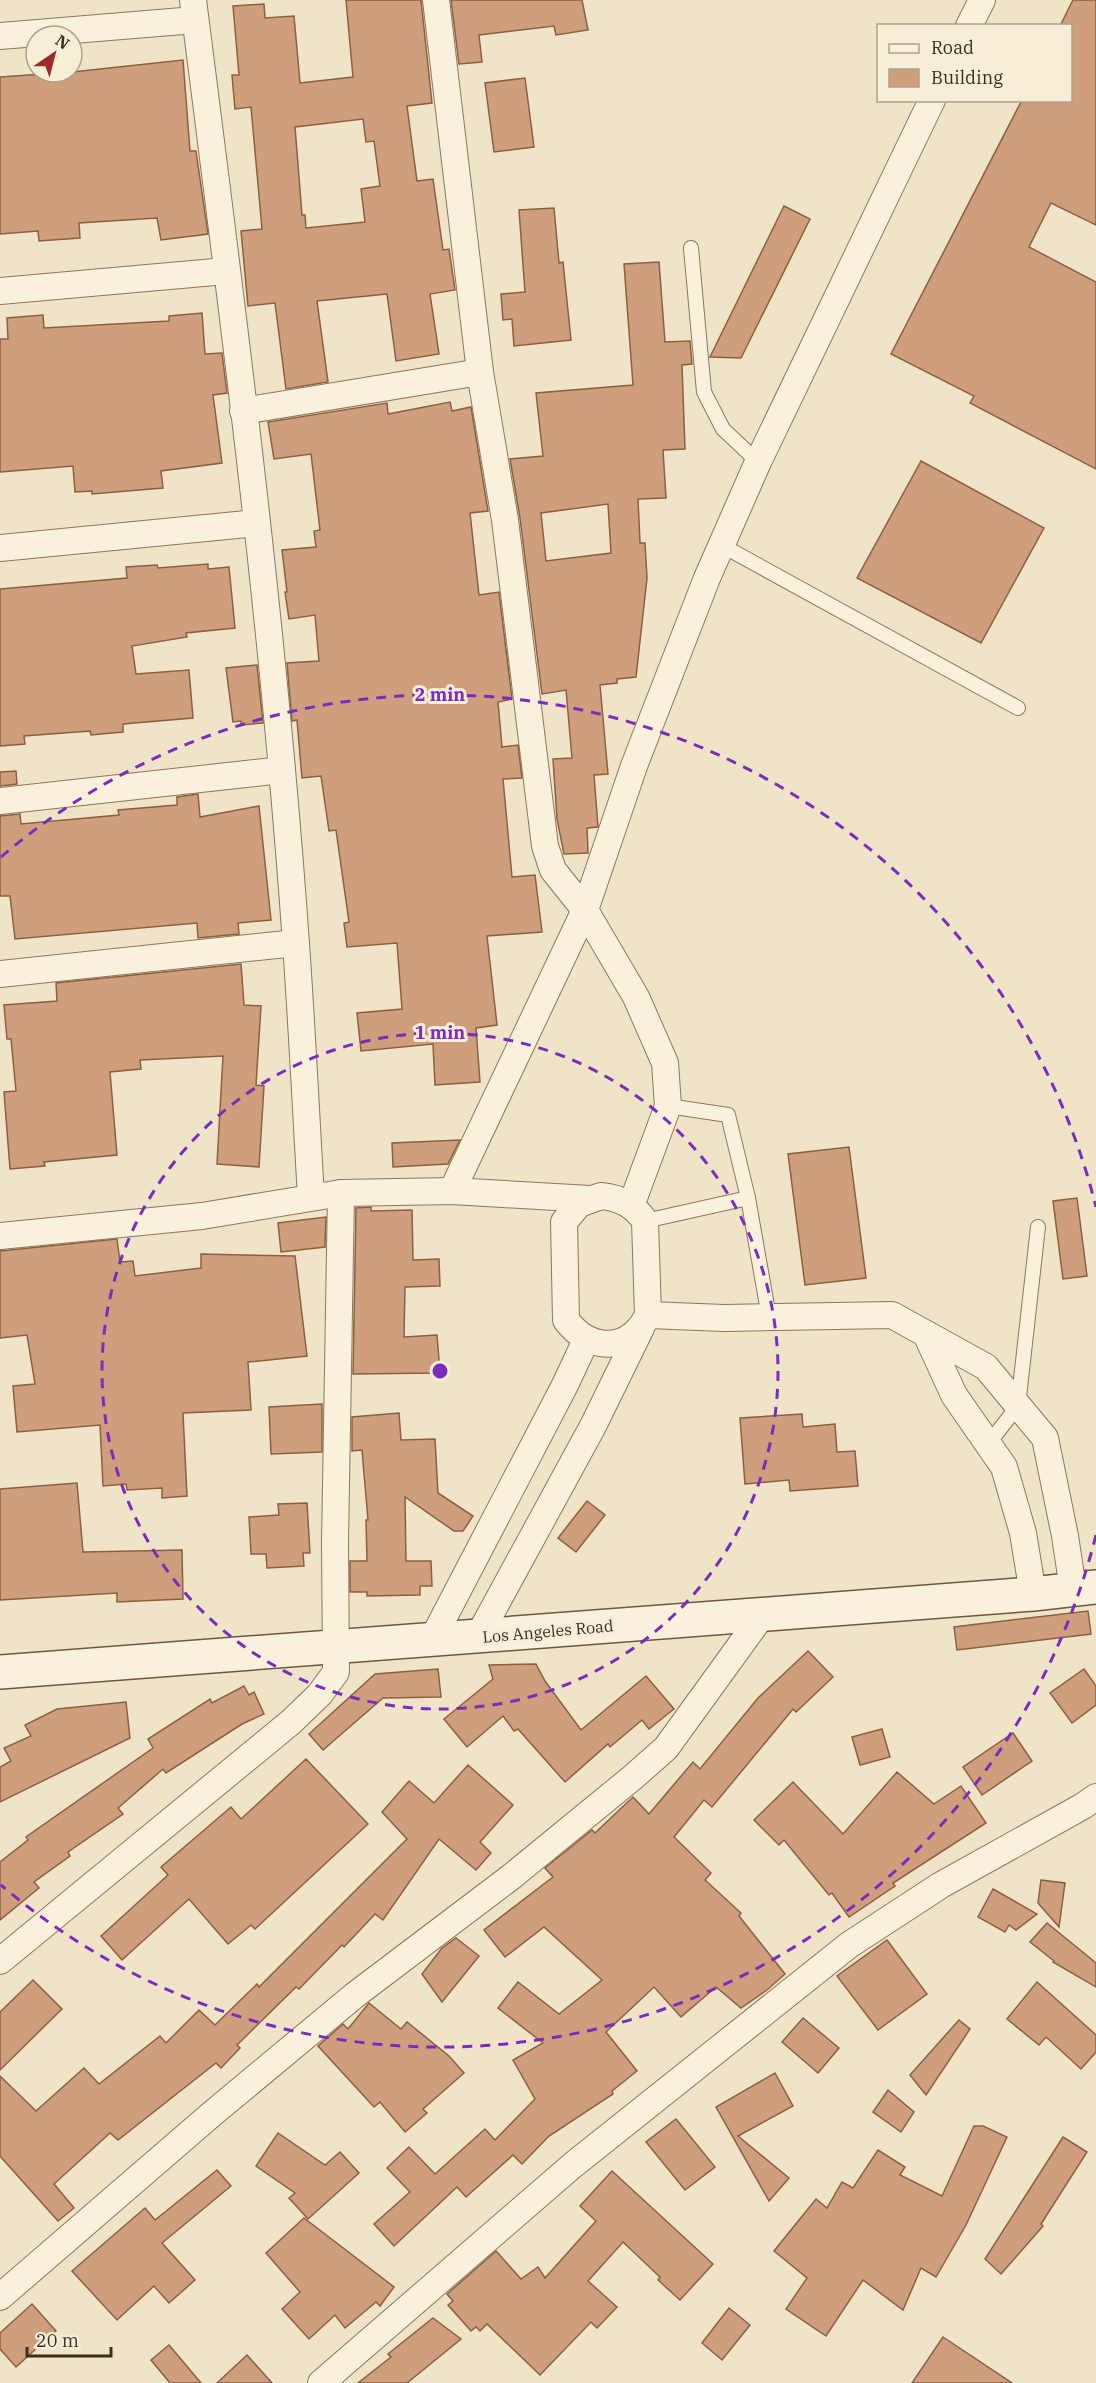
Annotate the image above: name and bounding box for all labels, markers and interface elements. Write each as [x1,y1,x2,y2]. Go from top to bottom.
north arrow [24,24,84,84]
legend [877,24,1072,102]
text: N [52,30,74,54]
text: Road [931,36,974,59]
text: Building [931,66,1003,89]
text: 2 min [415,683,465,706]
text: 1 min [415,1021,465,1044]
centre of rings [430,1361,450,1381]
street label: Los Angeles Road [482,1615,615,1647]
scale bar [27,2320,111,2358]
text: 20 m [36,2329,79,2352]

